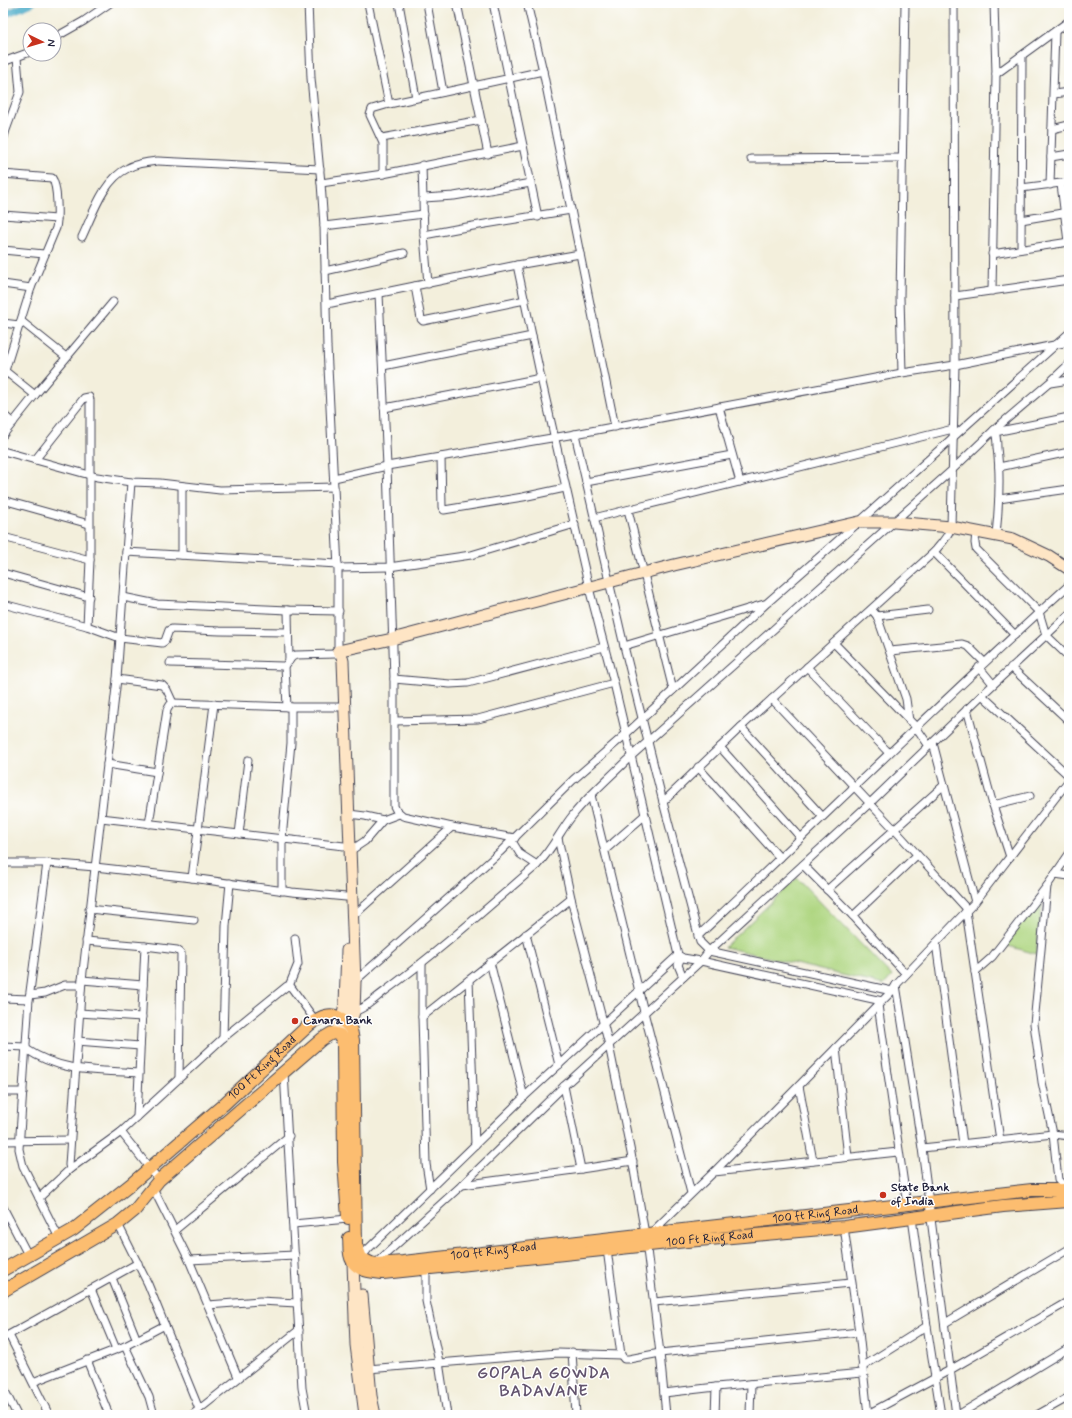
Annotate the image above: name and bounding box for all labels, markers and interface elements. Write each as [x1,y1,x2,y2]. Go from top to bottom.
north arrow [22,22,62,62]
text: N [44,39,58,47]
place label: Canara Bank [303,1013,372,1029]
marker: Canara Bank [290,1016,300,1026]
street label: 100 Ft Ring Road [225,1032,300,1104]
place label: State Bank of India [891,1180,949,1210]
marker: State Bank of India [878,1190,888,1200]
street label: 100 ft Ring Road [772,1202,859,1228]
street label: 100 Ft Ring Road [665,1227,754,1251]
street label: 100 ft Ring Road [450,1239,537,1265]
district label: GOPALA GOWDA BADAVANE [477,1363,611,1402]

